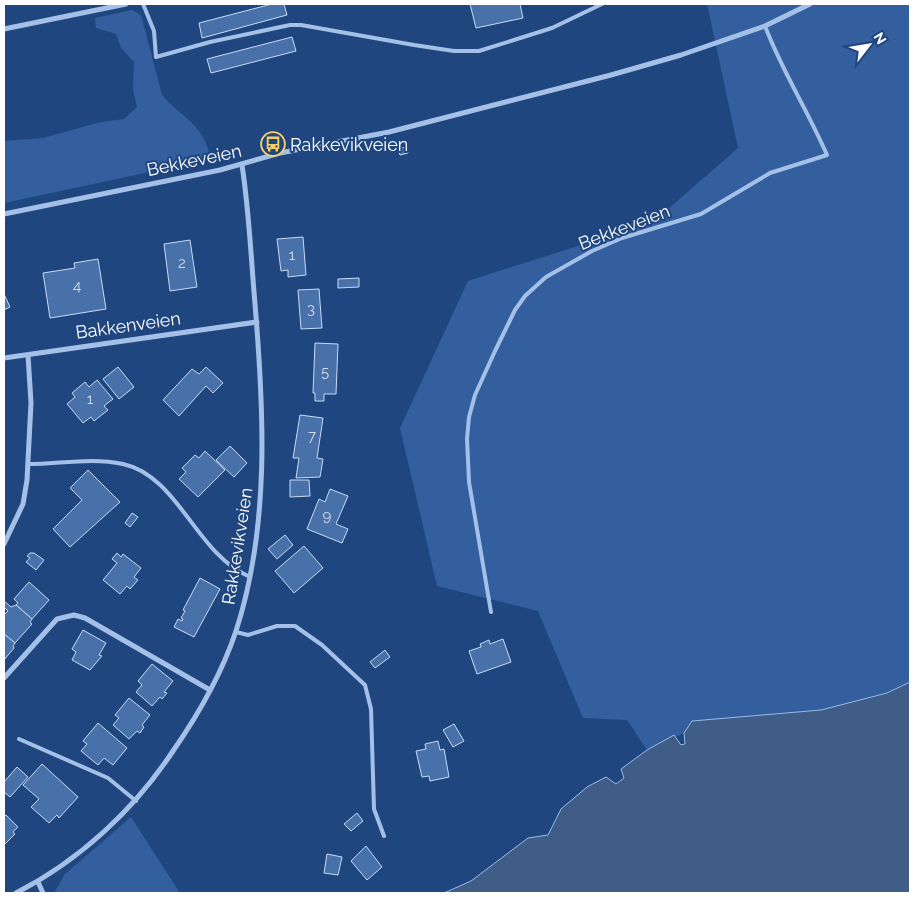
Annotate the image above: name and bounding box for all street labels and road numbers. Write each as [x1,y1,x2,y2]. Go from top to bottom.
street label: Bekkeveien [145,140,243,180]
street label: Bekkeveien [575,200,673,254]
street label: Bakkenveien [74,307,182,343]
street label: Rakkevikveien [217,486,257,606]

